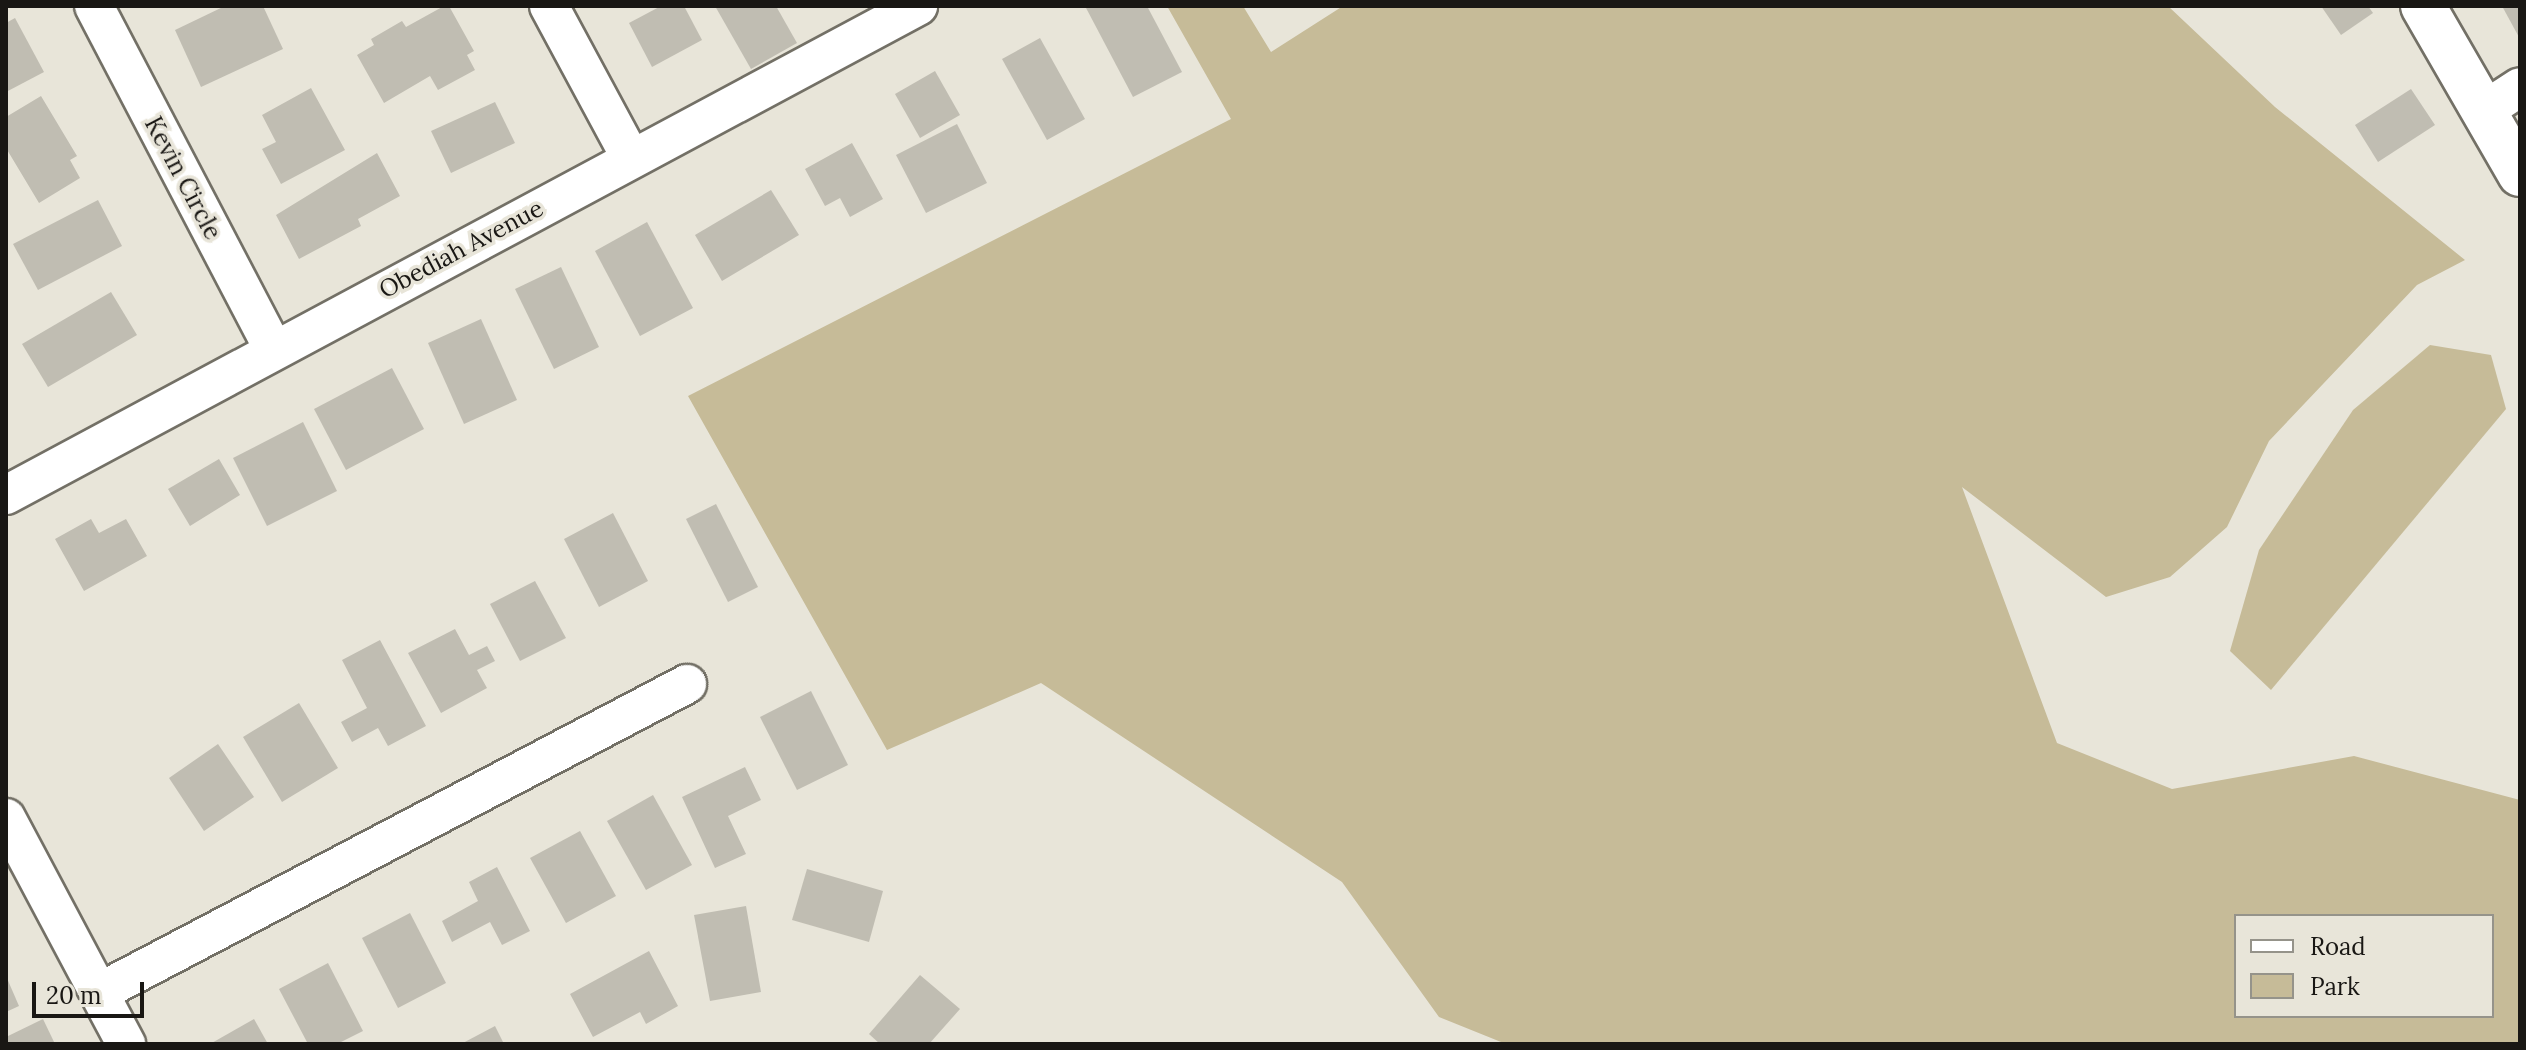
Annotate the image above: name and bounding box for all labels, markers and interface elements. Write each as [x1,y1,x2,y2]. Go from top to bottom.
street label: Kevin Circle [139,112,227,244]
street label: Obediah Avenue [374,194,548,304]
legend [2234,914,2494,1018]
text: Road [2310,931,2366,962]
scale bar [36,966,148,1016]
text: Park [2310,971,2360,1002]
text: 20 m [46,980,102,1011]

